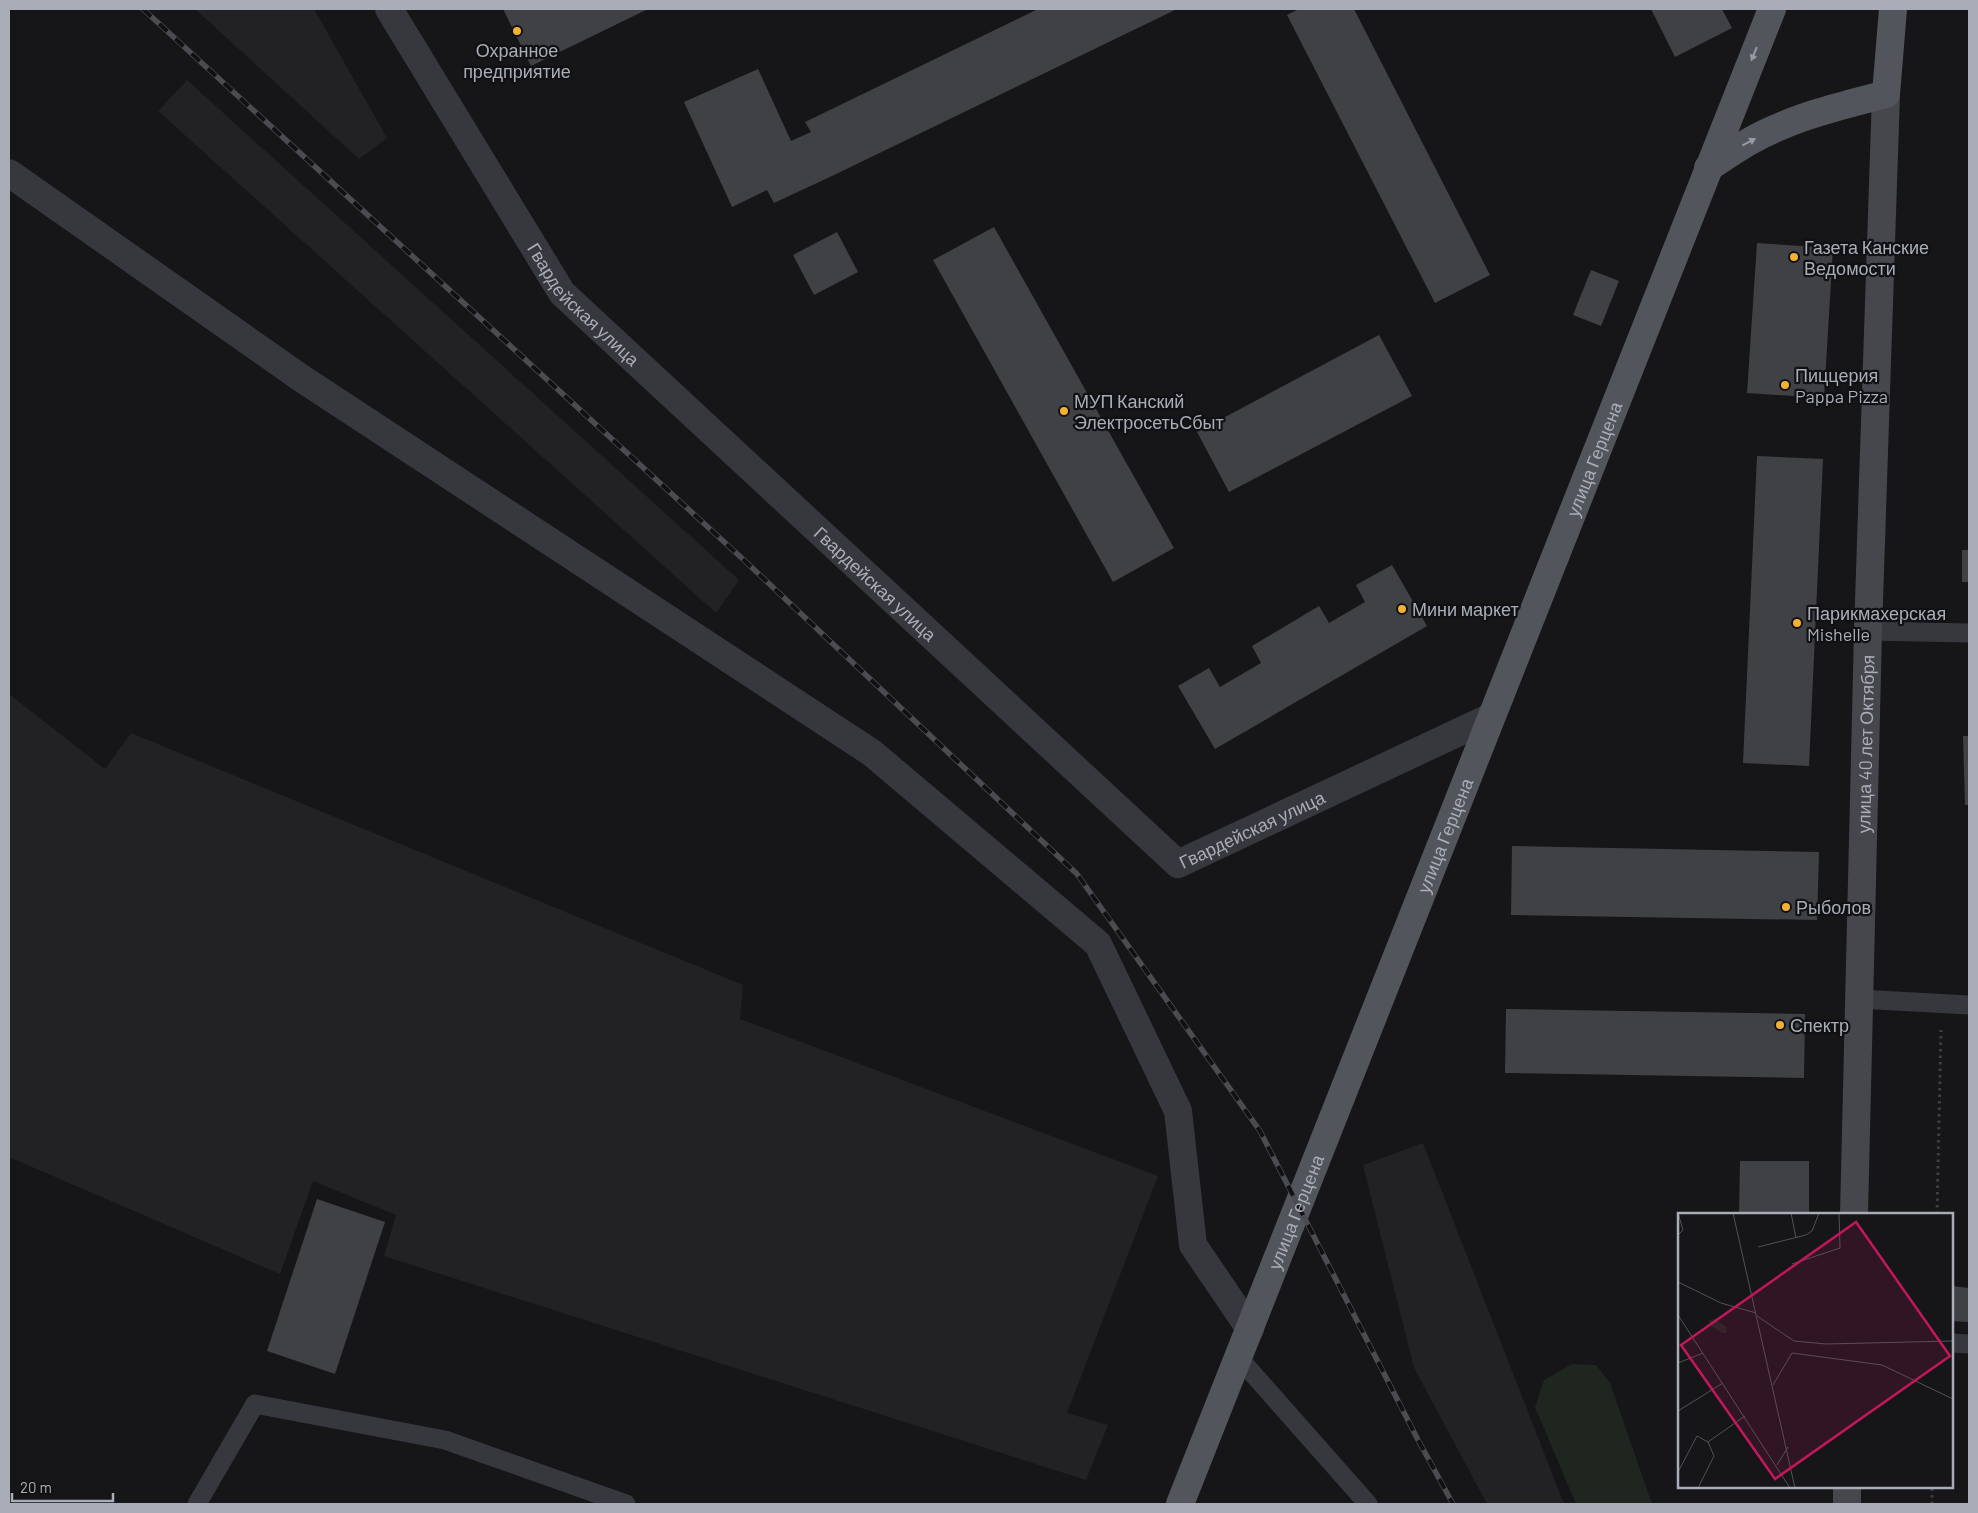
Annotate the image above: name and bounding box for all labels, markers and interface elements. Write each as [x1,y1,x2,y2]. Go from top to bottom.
marker: Охранное предприятие [511,25,523,37]
place label: Охранное предприятие [463,39,571,82]
one-way arrow [1749,47,1757,61]
one-way arrow [1742,138,1756,146]
place label: Газета Канские Ведомости [1804,236,1929,279]
street label: Гвардейская улица [523,239,645,371]
marker: Газета Канские Ведомости [1788,251,1800,263]
place label: Пиццерия Pappa Pizza [1795,364,1888,407]
marker: Пиццерия Pappa Pizza [1779,379,1791,391]
place label: МУП Канский ЭлектросетьСбыт [1074,390,1224,433]
street label: улица Герцена [1561,397,1627,520]
marker: МУП Канский ЭлектросетьСбыт [1058,405,1070,417]
street label: Гвардейская улица [810,522,942,646]
place label: Мини маркет [1412,598,1519,620]
place label: Парикмахерская Mishelle [1807,602,1946,645]
marker: Мини маркет [1396,603,1408,615]
marker: Парикмахерская Mishelle [1791,617,1803,629]
street label: улица 40 лет Октября [1852,655,1878,834]
street label: улица Герцена [1412,774,1478,896]
street label: Гвардейская улица [1175,785,1329,873]
place label: Рыболов [1796,896,1871,918]
marker: Рыболов [1780,901,1792,913]
place label: Спектр [1790,1014,1849,1036]
marker: Спектр [1774,1019,1786,1031]
street label: улица Герцена [1263,1150,1329,1273]
inset map [1678,1213,1953,1488]
scale bar [12,1470,114,1502]
text: 20 m [20,1478,52,1496]

